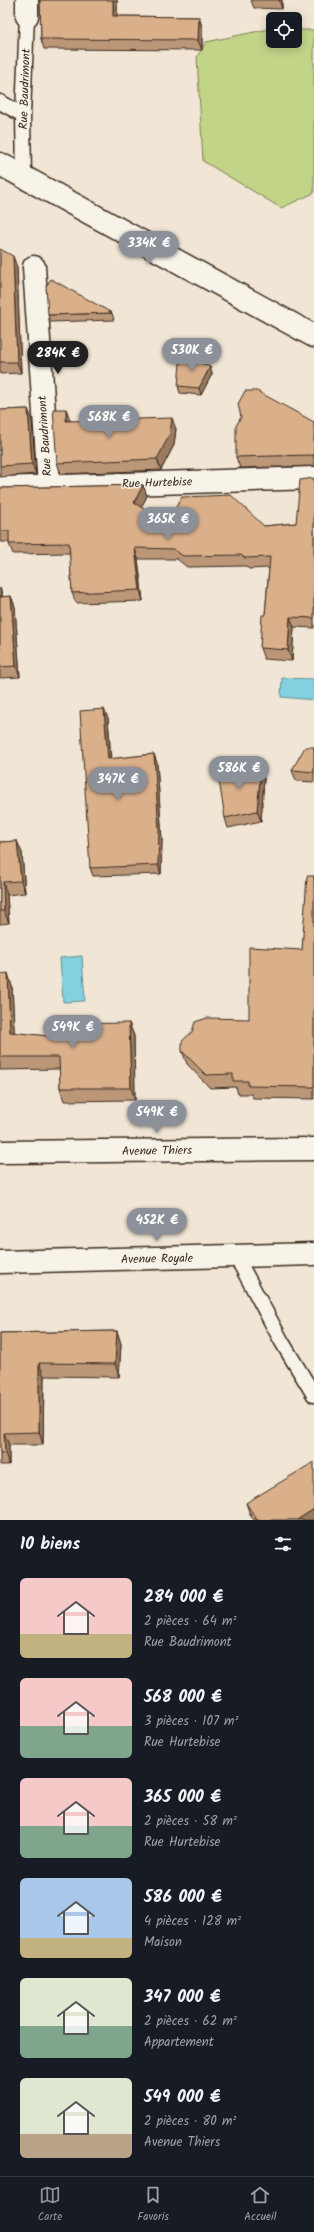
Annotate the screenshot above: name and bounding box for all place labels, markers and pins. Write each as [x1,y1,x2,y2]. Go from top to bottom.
pin: 334K € [116,231,182,265]
pin: 530K € [159,338,225,372]
pin: 284K € [25,341,91,375]
pin: 568K € [76,405,142,439]
pin: 365K € [135,507,201,541]
pin: 586K € [206,756,272,790]
pin: 347K € [85,767,151,801]
pin: 549K € [40,1015,106,1049]
pin: 549K € [124,1100,190,1134]
pin: 452K € [124,1208,190,1242]

